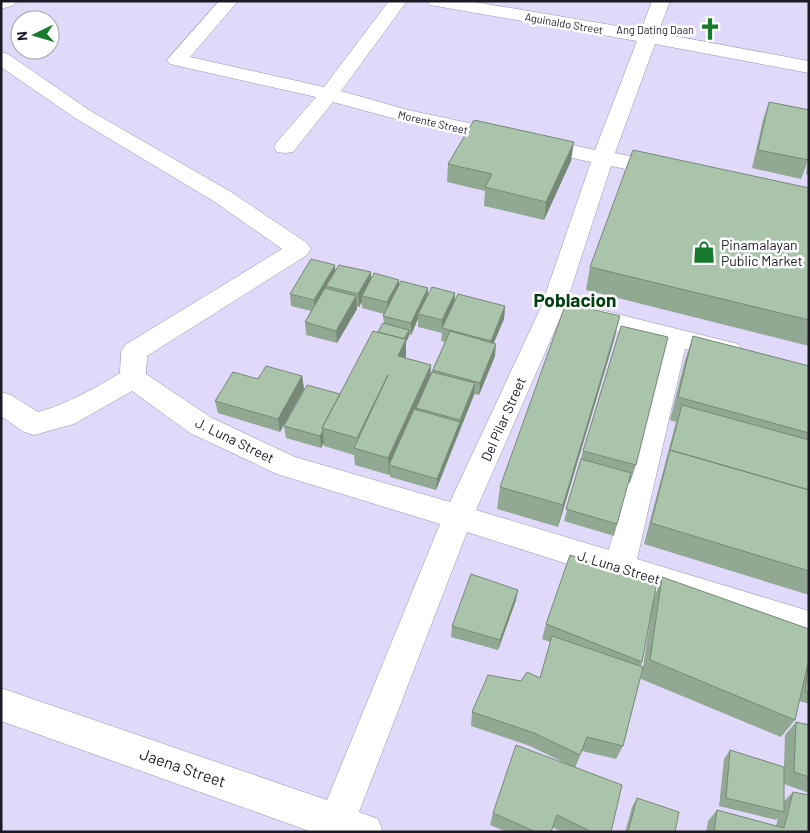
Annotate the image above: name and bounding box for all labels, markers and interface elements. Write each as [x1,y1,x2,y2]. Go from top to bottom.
north arrow [10,10,60,60]
street label: Aguinaldo Street [524,10,604,36]
church icon: Ang Dating Daan [697,16,723,42]
place label: Ang Dating Daan [616,23,694,36]
text: N [13,31,30,42]
street label: Morente Street [397,108,469,136]
place label: Pinamalayan Public Market [721,236,803,269]
shop icon: Pinamalayan Public Market [691,239,717,265]
district label: Poblacion [534,288,616,311]
street label: Del Pilar Street [477,374,529,464]
street label: J. Luna Street [193,414,277,466]
street label: J. Luna Street [576,546,662,588]
street label: Jaena Street [138,743,228,791]

